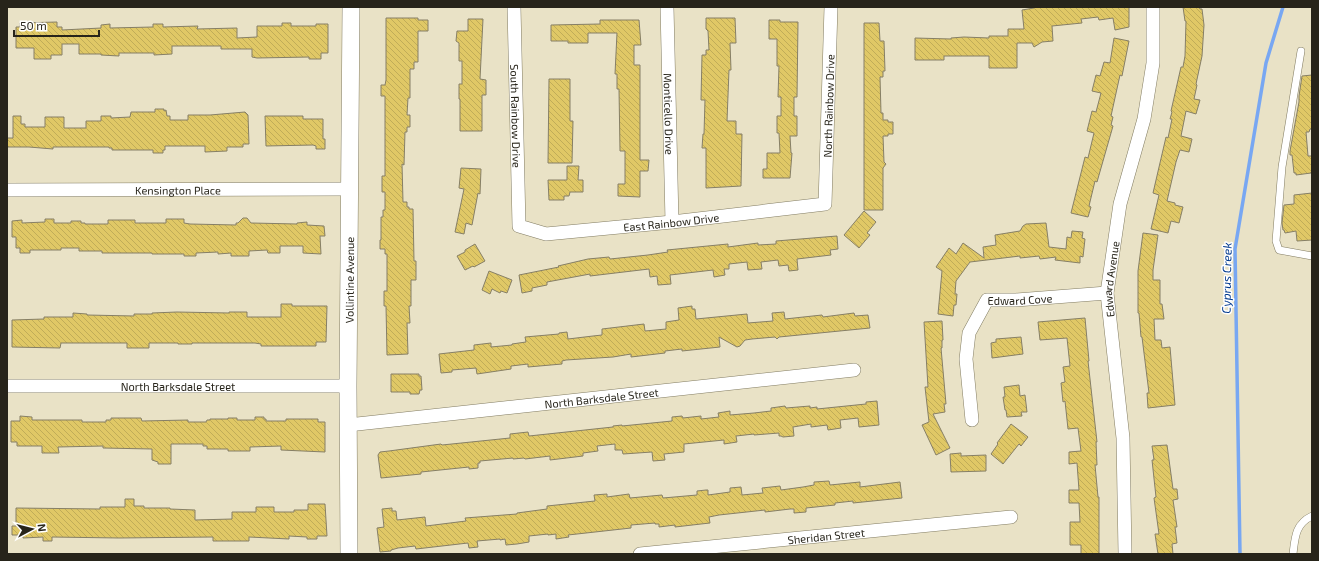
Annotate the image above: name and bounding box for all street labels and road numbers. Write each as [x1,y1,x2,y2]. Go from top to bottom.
street label: North Rainbow Drive [820,54,836,158]
street label: South Rainbow Drive [509,64,524,168]
street label: Monticello Drive [662,73,677,155]
street label: Kensington Place [135,183,221,196]
street label: East Rainbow Drive [623,210,720,233]
street label: Vollintine Avenue [342,237,356,323]
street label: Edward Avenue [1100,240,1121,318]
street label: Edward Cove [988,291,1053,307]
street label: North Barksdale Street [121,380,235,393]
street label: North Barksdale Street [544,385,659,410]
street label: Sheridan Street [787,525,865,546]

